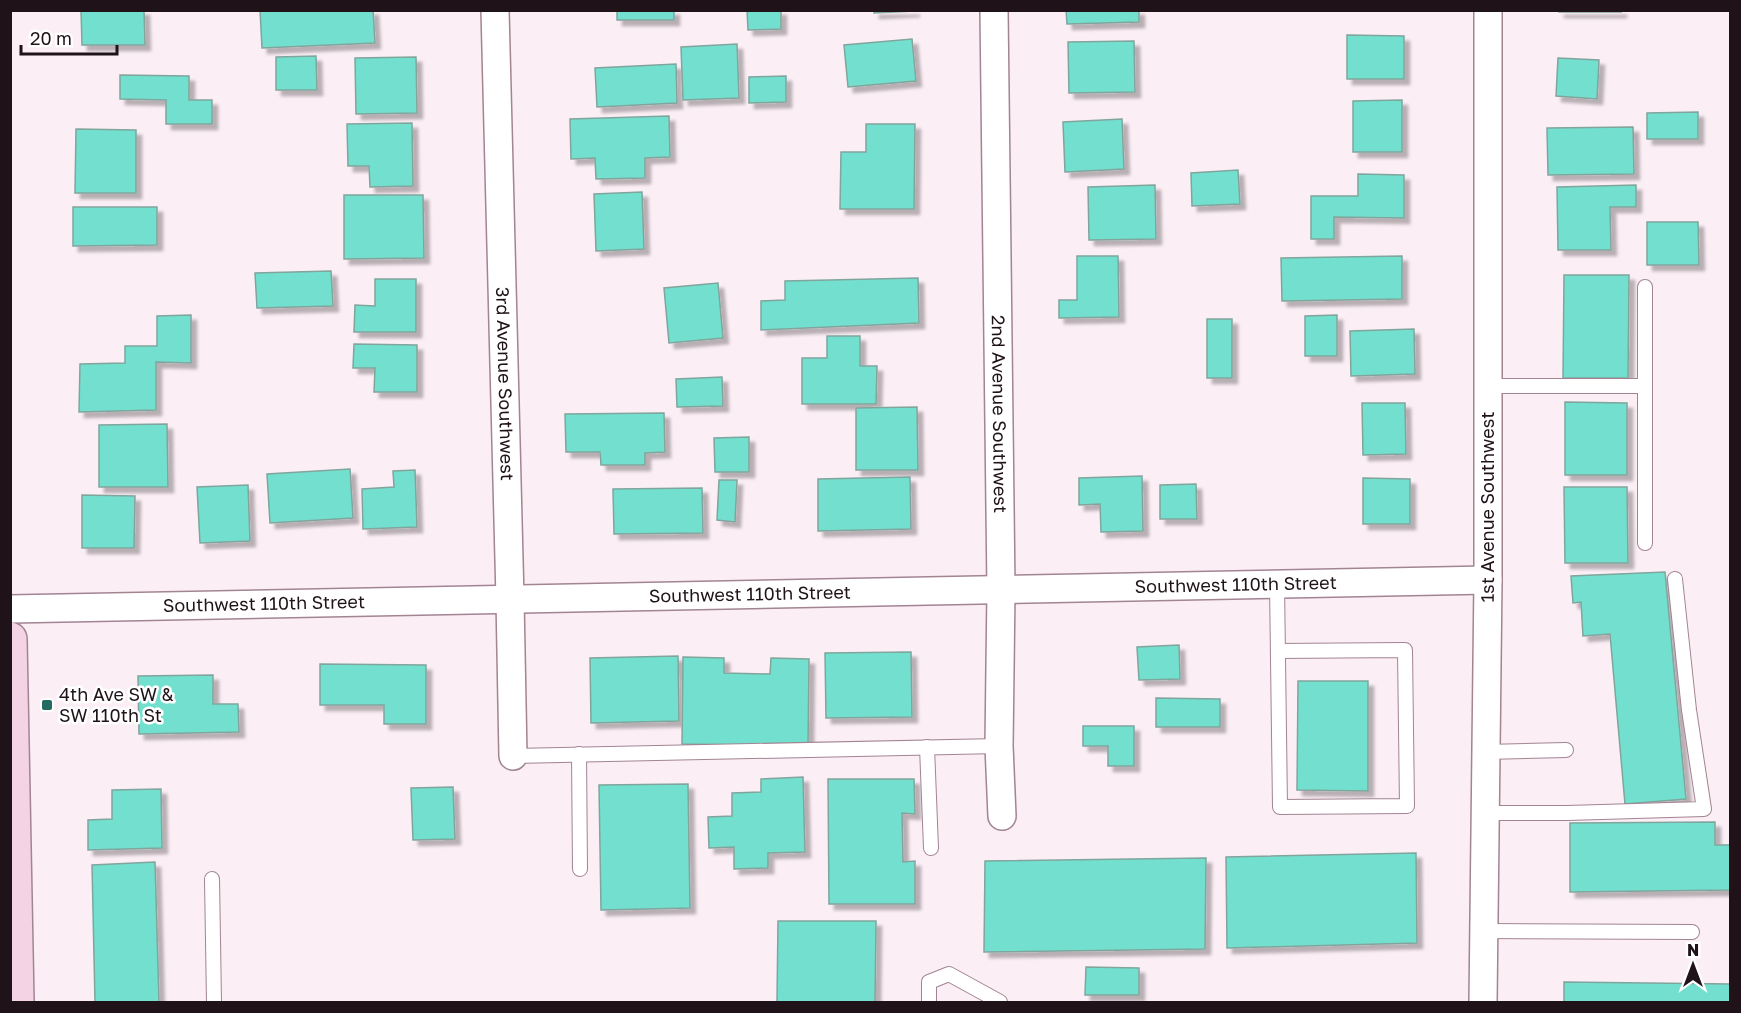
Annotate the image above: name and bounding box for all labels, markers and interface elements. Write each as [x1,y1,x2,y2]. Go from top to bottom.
scale bar [21,18,117,56]
text: 20 m [30,27,72,49]
street label: 3rd Avenue Southwest [492,287,519,481]
street label: 2nd Avenue Southwest [988,315,1012,513]
street label: 1st Avenue Southwest [1476,412,1498,603]
street label: Southwest 110th Street [1134,571,1337,597]
street label: Southwest 110th Street [649,581,851,606]
street label: Southwest 110th Street [163,590,365,616]
place label: 4th Ave SW & SW 110th St [59,683,174,726]
marker: 4th Ave SW & SW 110th St [40,698,54,712]
north arrow [1663,935,1723,995]
text: N [1687,940,1699,960]

